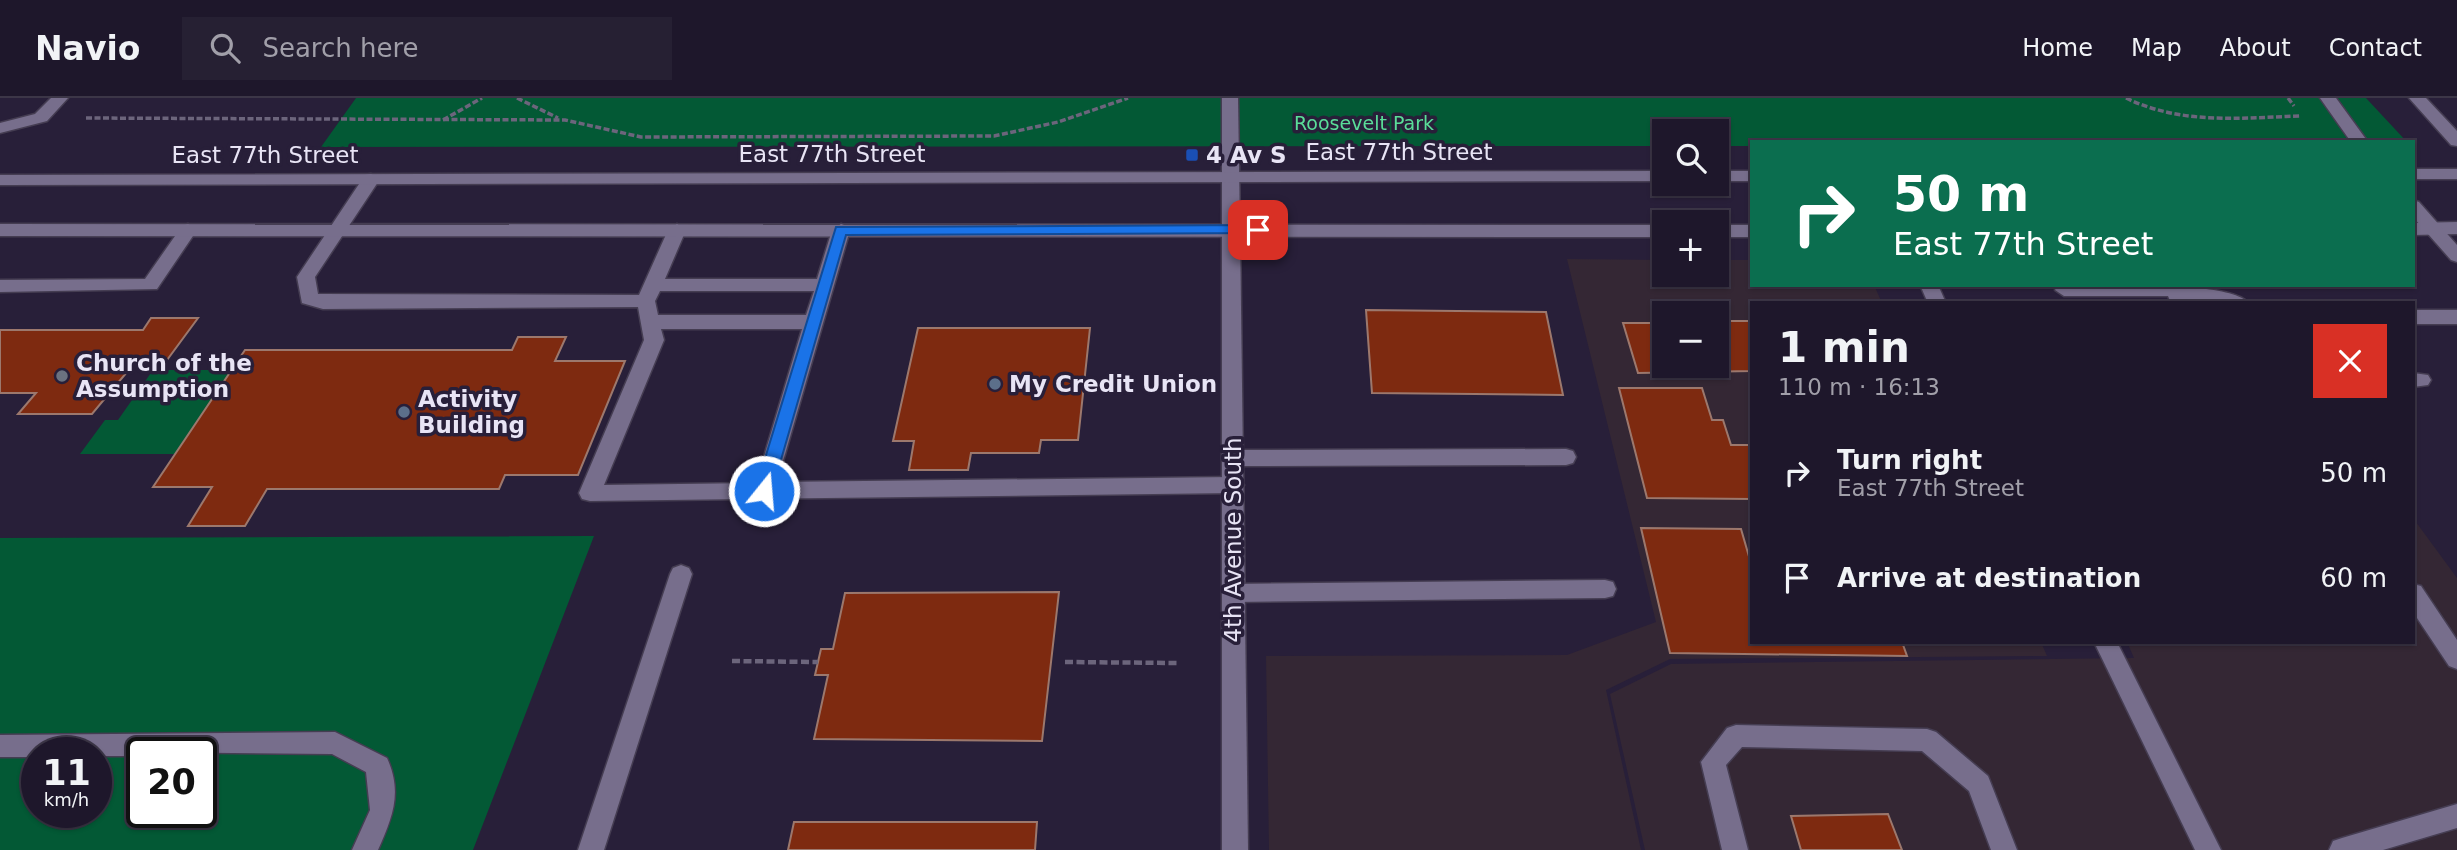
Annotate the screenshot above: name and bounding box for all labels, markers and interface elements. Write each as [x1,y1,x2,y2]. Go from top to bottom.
search box [182,17,672,80]
text: Navio [35,29,140,68]
icon: search [206,29,244,67]
text: Search here [262,33,419,63]
text: Home [2022,34,2093,62]
text: Map [2131,34,2182,62]
text: About [2220,34,2291,62]
text: Contact [2329,34,2422,62]
park label: Roosevelt Park [1294,112,1434,134]
map controls [1652,119,1729,378]
button: search [1652,119,1729,196]
street label: East 77th Street [1306,139,1493,165]
street label: East 77th Street [739,141,926,167]
street label: East 77th Street [172,142,359,168]
place label: 4 Av S [1206,142,1287,168]
marker: 4 Av S [1184,147,1200,163]
text: 50 m [1893,166,2029,223]
icon: right [1778,168,1869,259]
pin [1228,200,1288,260]
button: + [1652,210,1729,287]
icon: arrive [1239,211,1277,249]
text: East 77th Street [1893,225,2153,263]
button: − [1652,301,1729,378]
text: 1 min [1778,323,1910,372]
button: close [2313,324,2387,398]
place label: Church of the Assumption [76,350,252,402]
marker: Church of the Assumption [54,368,70,384]
place label: My Credit Union [1009,371,1217,397]
text: 110 m · 16:13 [1778,374,1940,400]
marker: My Credit Union [987,376,1003,392]
place label: Activity Building [418,386,525,438]
marker: Activity Building [396,404,412,420]
street label: 4th Avenue South [1220,437,1246,643]
text: Turn right [1837,445,1982,475]
position arrow [727,454,801,528]
icon: right [1778,454,1816,492]
text: 50 m [2320,458,2387,488]
text: East 77th Street [1837,475,2024,501]
icon: arrive [1778,559,1816,597]
text: Arrive at destination [1837,563,2141,593]
text: 60 m [2320,563,2387,593]
speed limit sign: 20 [126,737,217,828]
text: 11 [42,753,91,793]
text: km/h [44,789,89,810]

